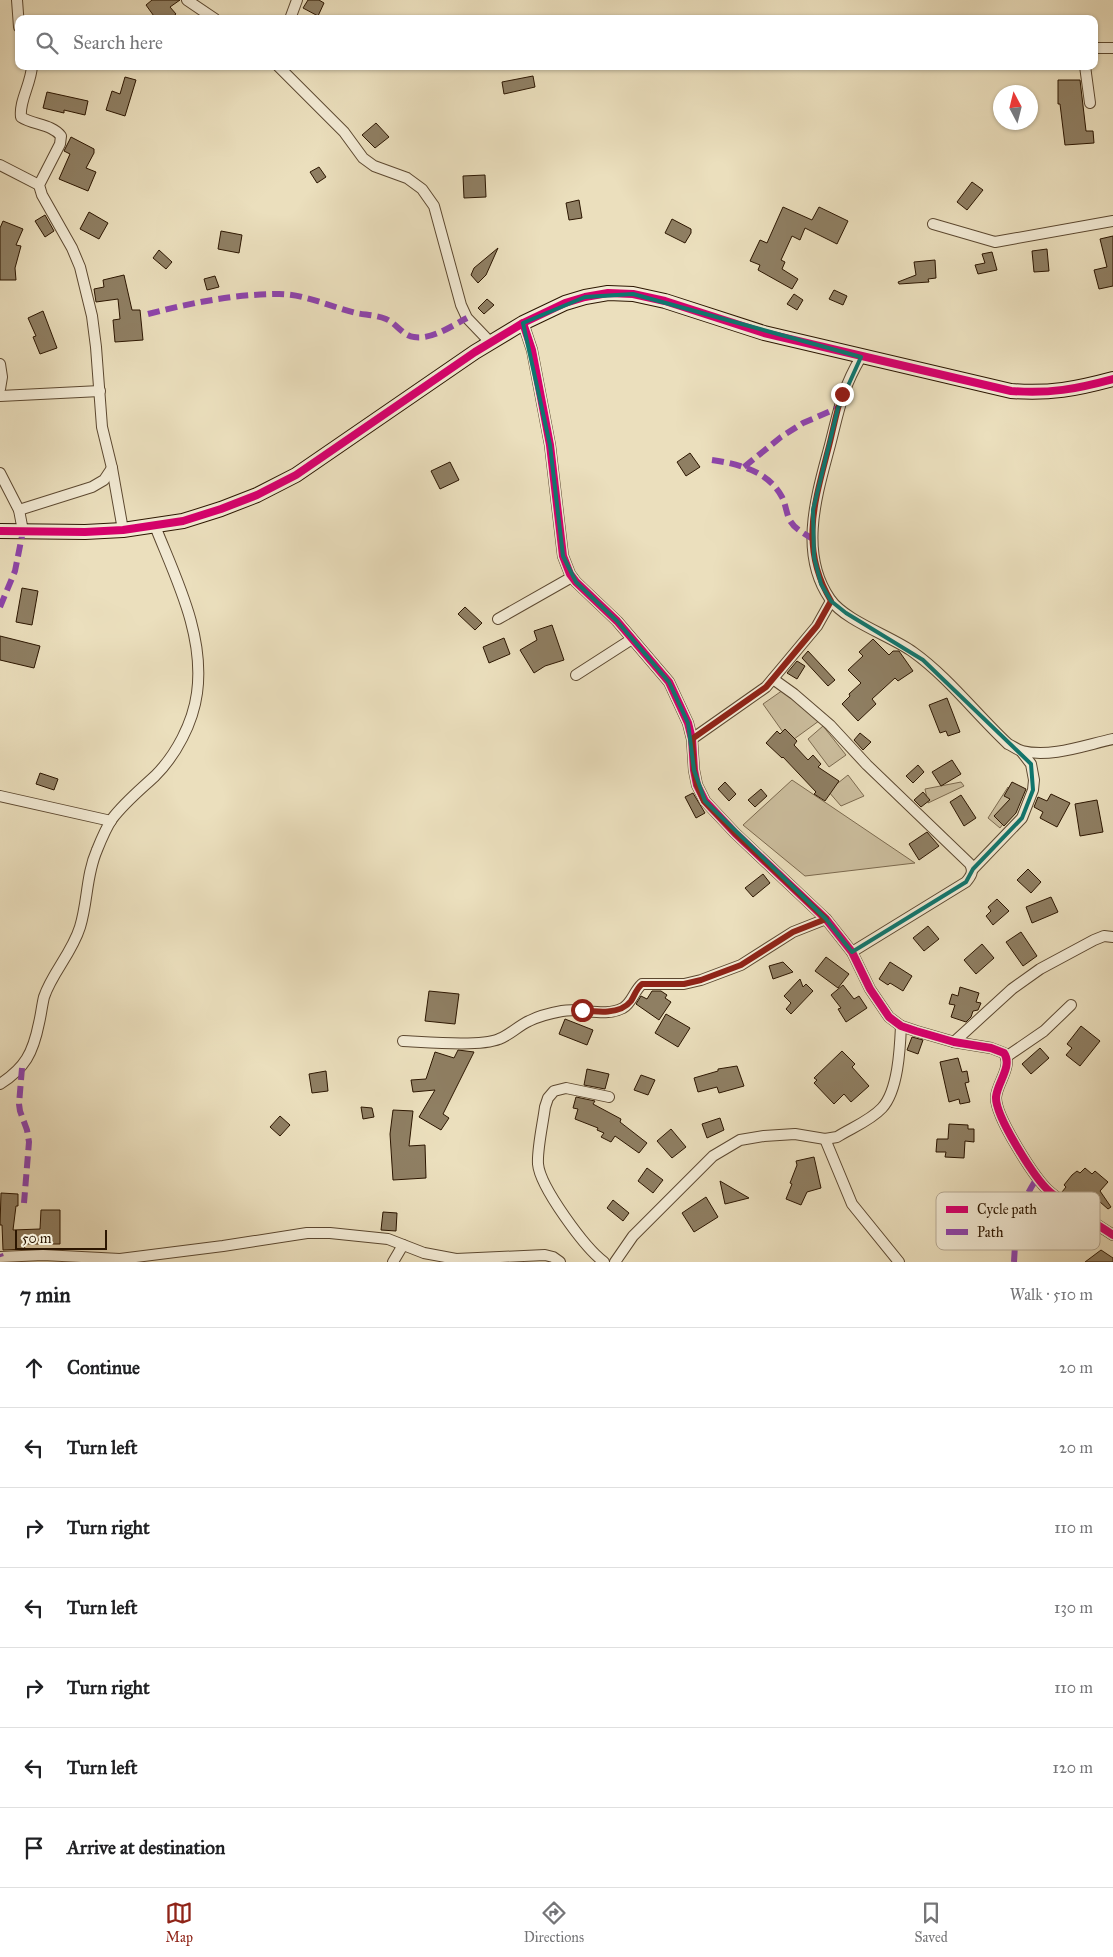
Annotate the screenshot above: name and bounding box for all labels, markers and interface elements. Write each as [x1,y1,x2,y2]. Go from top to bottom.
search box [15,15,1098,70]
icon: search [33,29,61,57]
text: Search here [73,31,163,54]
north arrow [993,85,1038,130]
route end [831,383,854,406]
route start [571,999,594,1022]
legend [936,1192,1100,1250]
text: Cycle path [977,1201,1037,1218]
text: Path [977,1224,1004,1241]
scale bar [15,1227,108,1250]
text: 50 m [22,1230,51,1247]
text: 7 min [20,1282,71,1308]
text: Walk · 510 m [1010,1285,1093,1304]
icon: ahead [20,1354,48,1382]
text: Continue [67,1356,140,1379]
text: 20 m [1059,1358,1093,1377]
icon: left [20,1434,48,1462]
text: Turn left [67,1436,137,1459]
text: 20 m [1059,1438,1093,1457]
icon: right [20,1514,48,1542]
text: Turn right [67,1516,150,1539]
text: 110 m [1054,1518,1093,1537]
icon: left [20,1594,48,1622]
text: Turn left [67,1596,137,1619]
text: 130 m [1054,1598,1093,1617]
icon: right [20,1674,48,1702]
text: Turn right [67,1676,150,1699]
text: 110 m [1054,1678,1093,1697]
icon: left [20,1754,48,1782]
text: Turn left [67,1756,137,1779]
text: 120 m [1053,1758,1093,1777]
icon: arrive [20,1834,48,1862]
text: Arrive at destination [67,1836,225,1859]
tab: Map [165,1899,193,1946]
tab: Directions [524,1899,584,1946]
tab: Saved [915,1899,948,1946]

